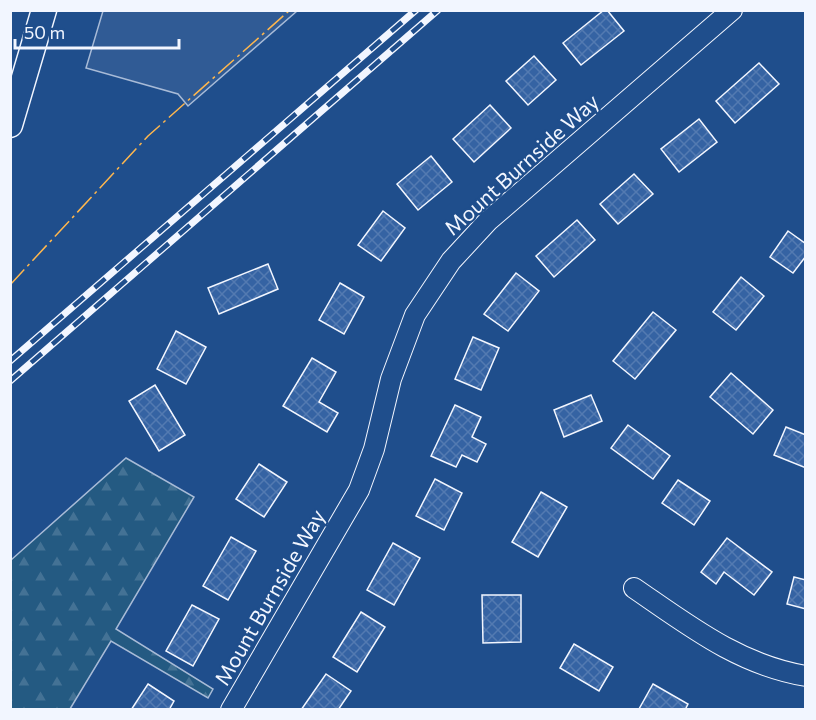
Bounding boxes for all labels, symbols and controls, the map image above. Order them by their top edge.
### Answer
scale bar [15,12,178,50]
text: 50 m [24,21,65,43]
street label: Mount Burnside Way [439,88,603,240]
street label: Mount Burnside Way [208,505,330,689]

